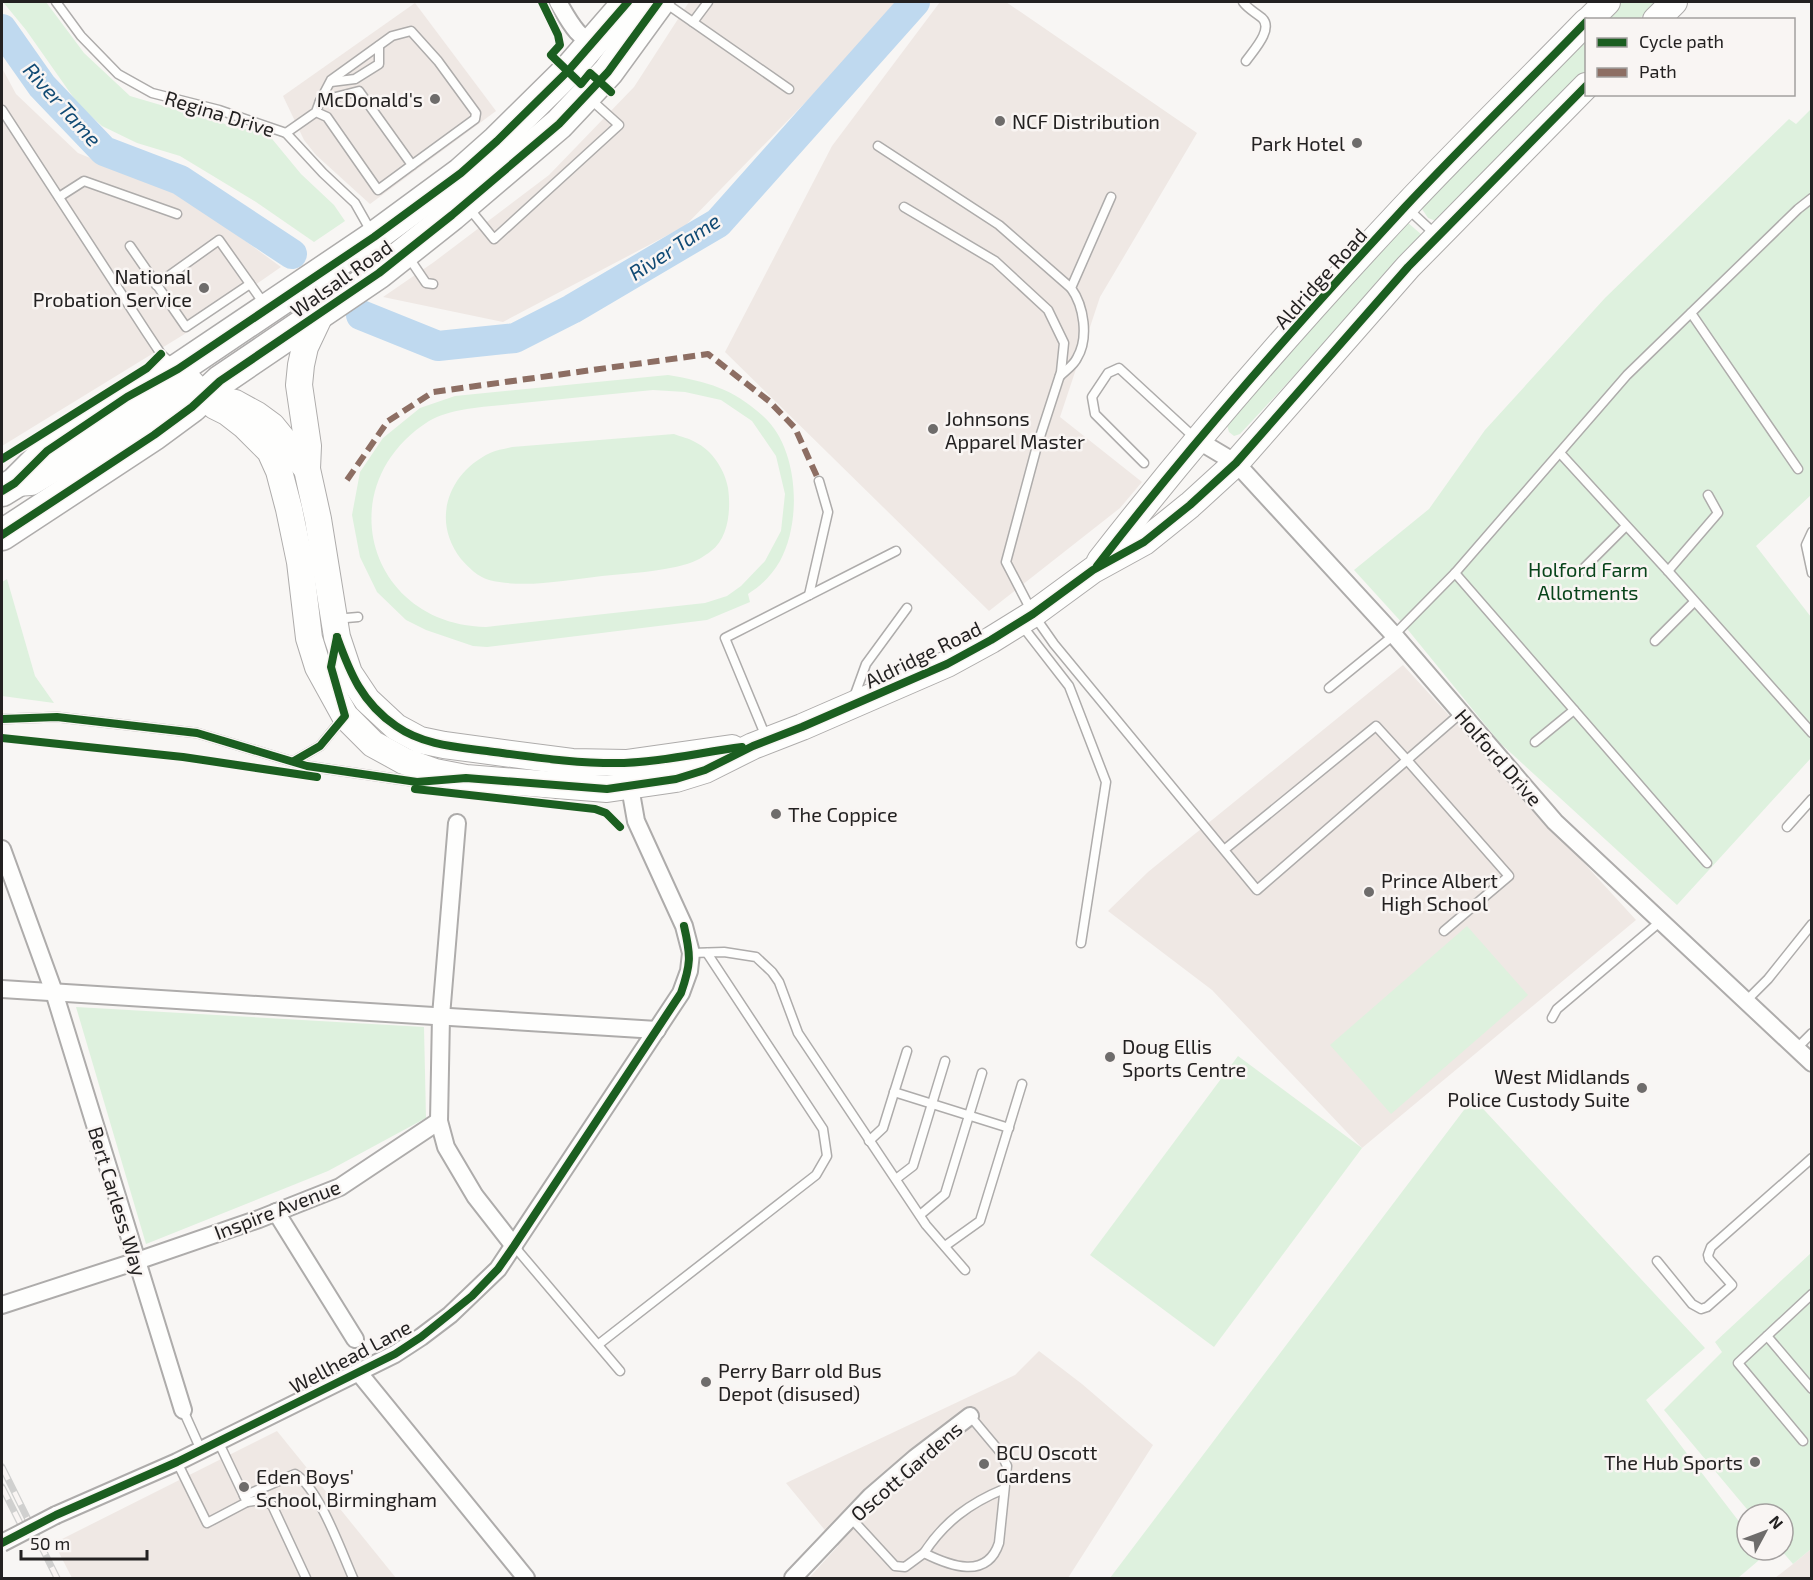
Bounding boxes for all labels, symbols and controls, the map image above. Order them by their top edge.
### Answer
legend [1585,18,1795,96]
text: Cycle path [1639,30,1724,52]
water label: River Tame [19,57,107,151]
text: Path [1639,60,1677,82]
street label: Regina Drive [162,85,278,141]
place label: McDonald's [317,87,423,111]
marker: McDonald's [428,92,442,106]
place label: NCF Distribution [1012,109,1160,133]
marker: NCF Distribution [993,114,1007,128]
place label: Park Hotel [1251,131,1345,155]
marker: Park Hotel [1350,136,1364,150]
water label: River Tame [624,207,724,285]
street label: Aldridge Road [1269,223,1371,333]
street label: Walsall Road [286,234,396,322]
place label: National Probation Service [33,264,192,311]
marker: National Probation Service [197,281,211,295]
place label: Johnsons Apparel Master [945,406,1085,453]
marker: Johnsons Apparel Master [926,422,940,436]
park label: Holford Farm Allotments [1528,557,1648,604]
street label: Aldridge Road [861,615,985,693]
street label: Holford Drive [1450,704,1548,810]
place label: The Coppice [788,802,898,826]
marker: The Coppice [769,807,783,821]
place label: Prince Albert High School [1381,868,1498,915]
marker: Prince Albert High School [1362,885,1376,899]
place label: Doug Ellis Sports Centre [1122,1034,1246,1081]
marker: Doug Ellis Sports Centre [1103,1050,1117,1064]
place label: West Midlands Police Custody Suite [1447,1064,1630,1111]
marker: West Midlands Police Custody Suite [1635,1081,1649,1095]
street label: Bert Carless Way [84,1123,152,1279]
street label: Inspire Avenue [211,1174,343,1244]
street label: Wellhead Lane [285,1314,415,1398]
place label: Perry Barr old Bus Depot (disused) [718,1358,882,1405]
marker: Perry Barr old Bus Depot (disused) [699,1375,713,1389]
street label: Oscott Gardens [845,1416,967,1526]
place label: BCU Oscott Gardens [996,1440,1098,1487]
place label: The Hub Sports [1604,1450,1743,1474]
marker: The Hub Sports [1748,1455,1762,1469]
marker: BCU Oscott Gardens [977,1457,991,1471]
place label: Eden Boys' School, Birmingham [256,1464,437,1511]
marker: Eden Boys' School, Birmingham [237,1480,251,1494]
north arrow [1735,1502,1795,1562]
text: N [1766,1511,1788,1532]
scale bar [21,1523,147,1561]
text: 50 m [30,1532,70,1554]

